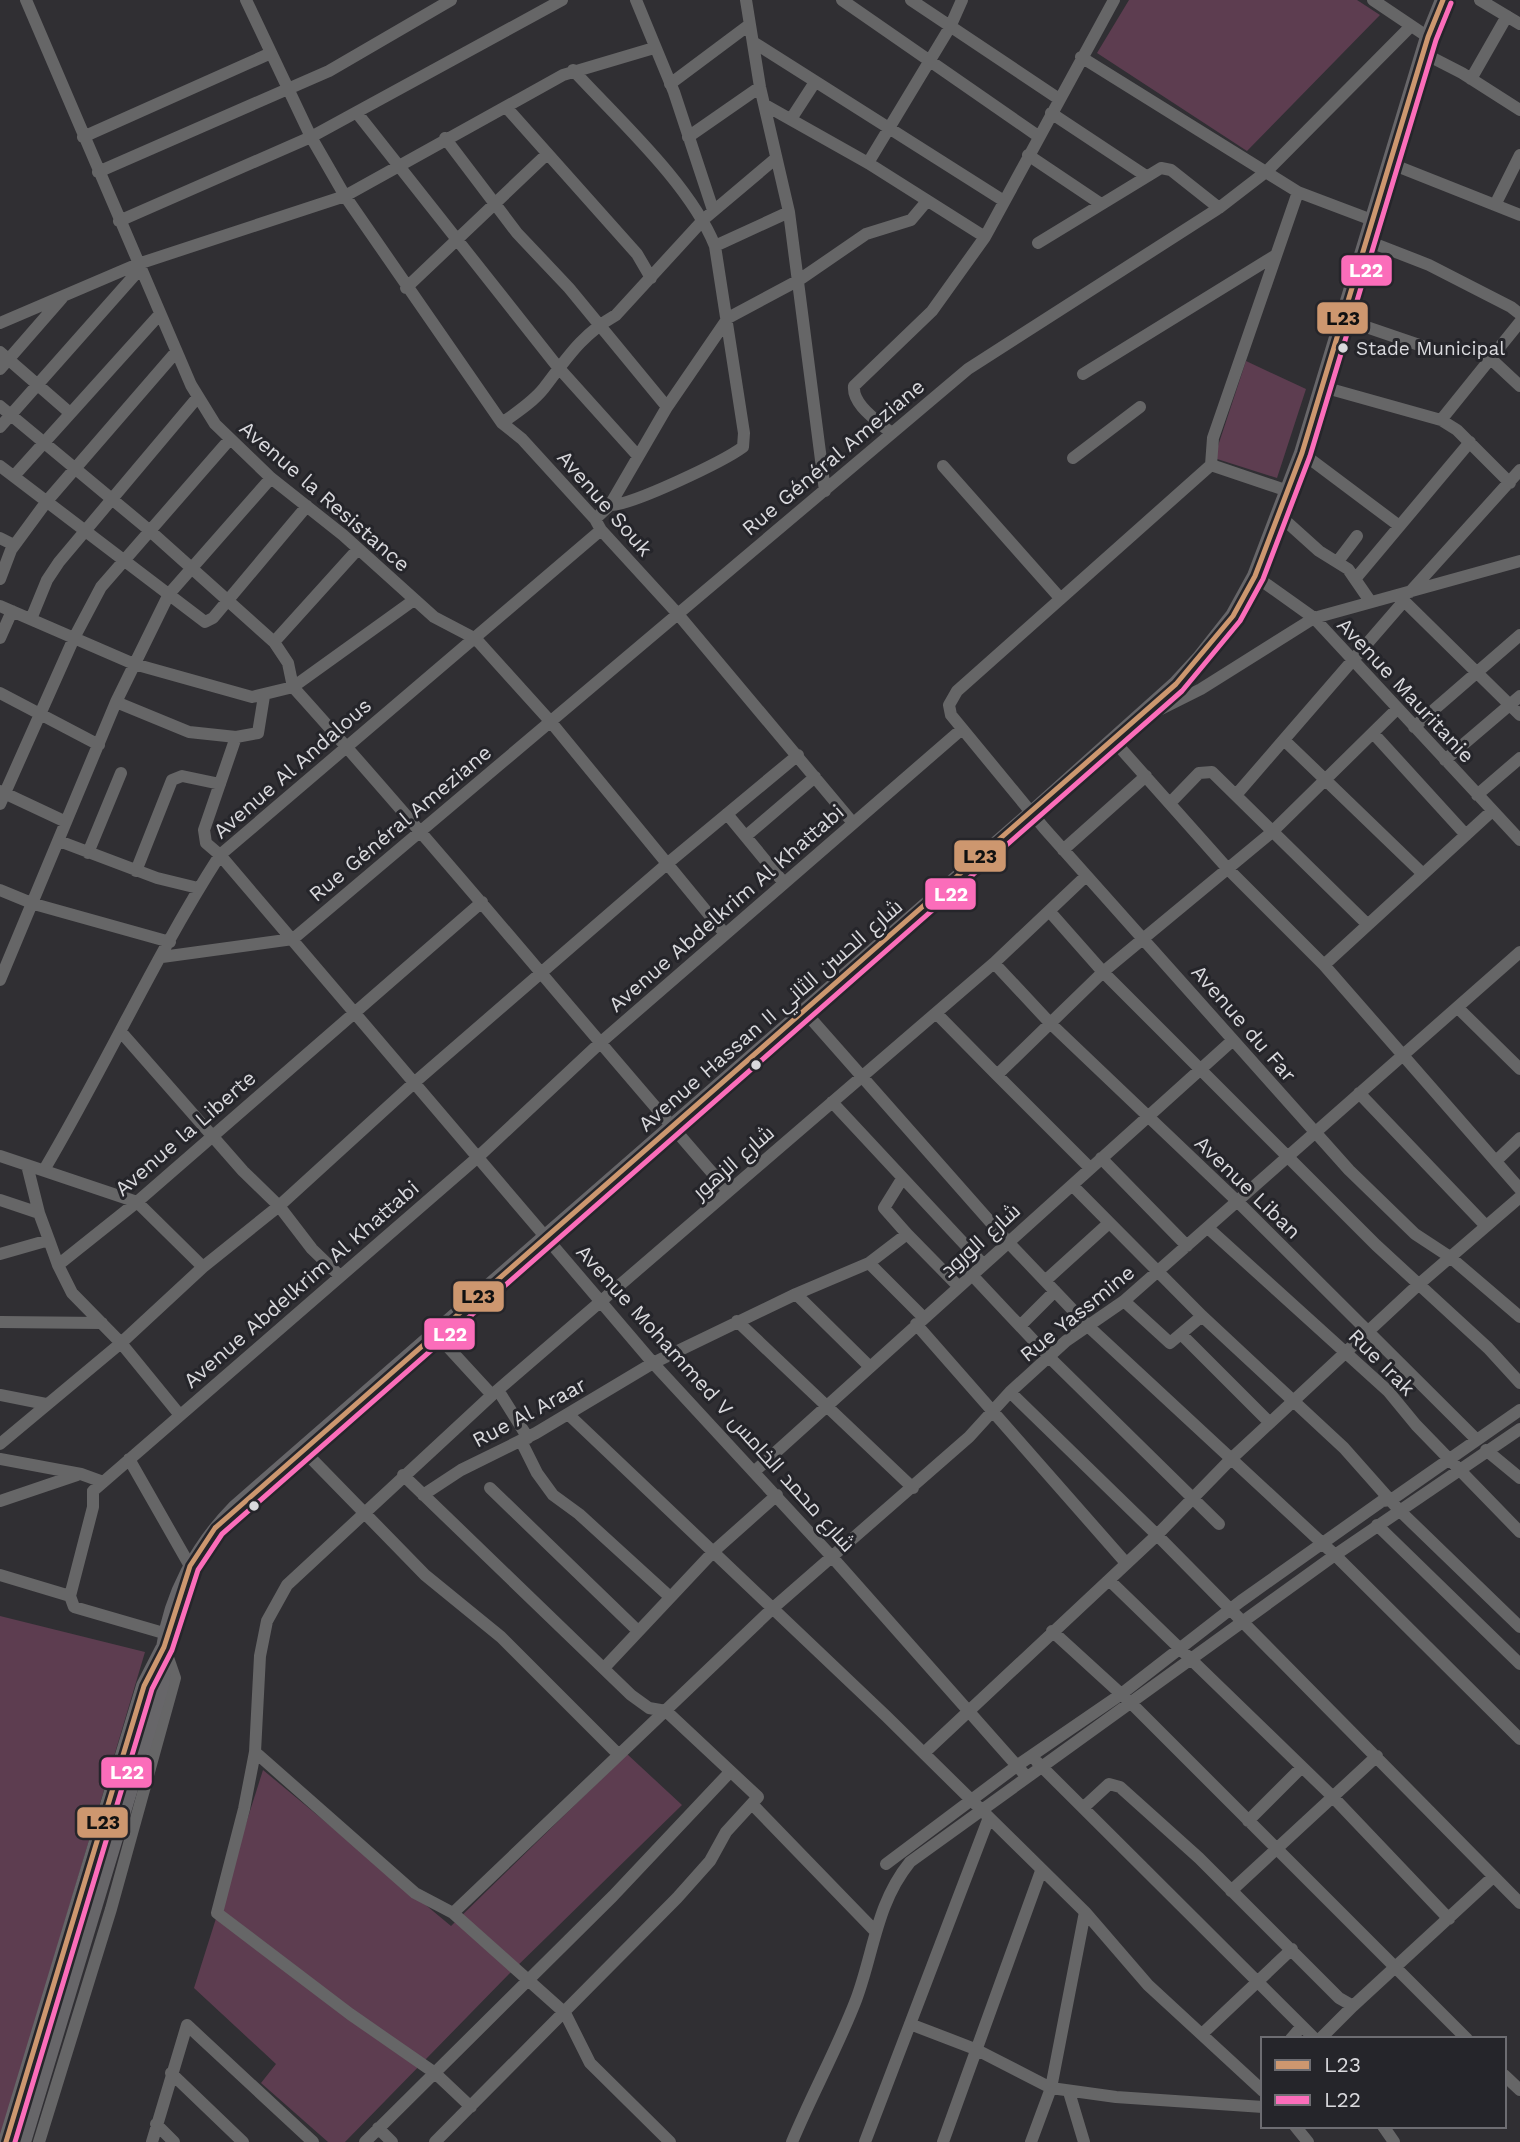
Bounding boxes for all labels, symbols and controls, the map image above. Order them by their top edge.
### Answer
line badge: L22 [1340,254,1393,287]
text: L22 [1349,259,1383,282]
line badge: L23 [1316,301,1369,335]
text: L23 [1326,307,1360,330]
place label: Stade Municipal [1356,337,1505,360]
marker: Stade Municipal [1336,341,1350,355]
street label: Rue Général Ameziane [737,373,929,541]
street label: Avenue la Resistance [235,415,415,577]
street label: Avenue Souk [552,445,658,561]
street label: Avenue Mauritanie [1332,612,1480,768]
street label: Avenue Al Andalous [208,692,376,844]
street label: Rue Général Ameziane [304,739,496,907]
street label: Avenue Abdelkrim Al Khattabi [603,799,849,1017]
line badge: L23 [953,839,1007,873]
text: L23 [963,845,997,868]
line badge: L22 [924,877,977,911]
text: L22 [934,883,968,906]
street label: Avenue Hassan II شارع الحسن الثاني [633,893,910,1140]
street label: Avenue du Far [1186,959,1302,1087]
unlabelled marker [749,1058,763,1072]
street label: Avenue la Liberte [109,1065,261,1201]
street label: شارع الزهور [686,1120,780,1206]
street label: Avenue Liban [1190,1130,1306,1244]
street label: Avenue Abdelkrim Al Khattabi [178,1175,424,1393]
street label: شارع الورود [935,1198,1026,1284]
street label: Avenue Mohammed V شارع محمد الخامس [570,1239,861,1558]
street label: Rue Yassmine [1015,1259,1139,1367]
line badge: L23 [452,1280,505,1313]
text: L23 [461,1285,495,1308]
line badge: L22 [423,1317,476,1351]
text: L22 [433,1323,467,1346]
street label: Rue Irak [1343,1323,1421,1401]
street label: Rue Al Araar [468,1371,591,1452]
unlabelled marker [247,1499,261,1513]
line badge: L22 [100,1756,153,1789]
text: L22 [110,1761,144,1784]
line badge: L23 [76,1806,129,1839]
text: L23 [86,1811,120,1834]
legend [1261,2037,1506,2128]
text: L23 [1324,2052,1361,2077]
text: L22 [1324,2087,1361,2112]

